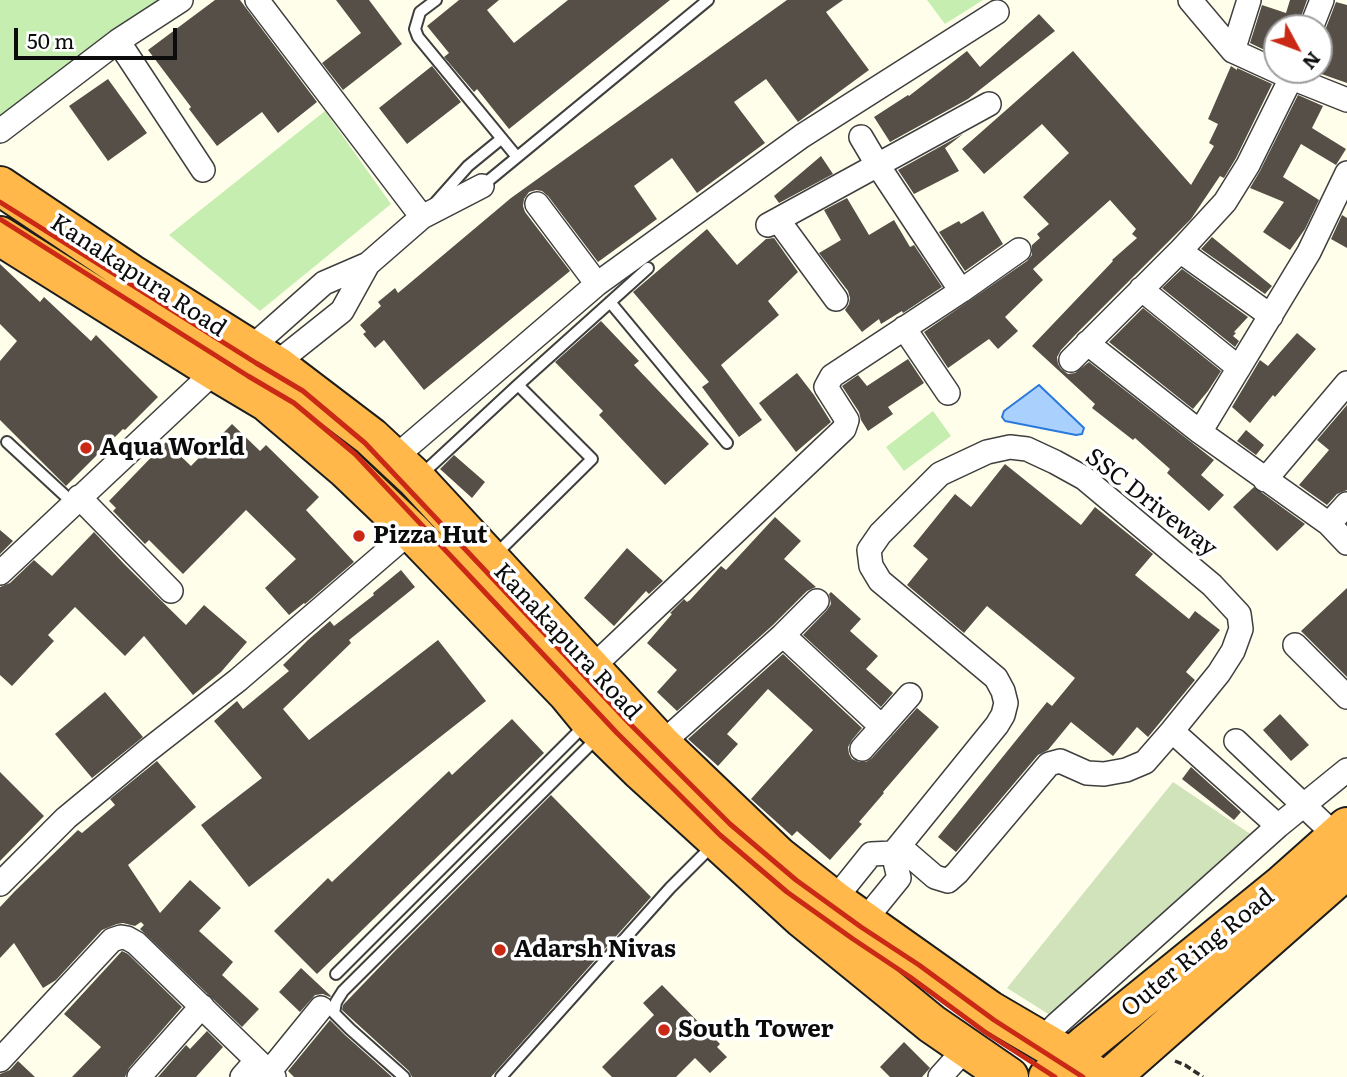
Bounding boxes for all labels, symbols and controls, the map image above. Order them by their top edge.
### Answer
scale bar [18,14,180,58]
north arrow [1263,14,1333,84]
text: 50 m [27,24,74,55]
text: N [1297,46,1328,77]
street label: Kanakapura Road [45,208,231,344]
place label: Aqua World [100,434,245,462]
marker: Aqua World [78,440,94,456]
street label: SSC Driveway [1080,443,1222,563]
place label: Pizza Hut [373,522,488,550]
marker: Pizza Hut [351,528,367,544]
street label: Kanakapura Road [487,558,647,726]
street label: Outer Ring Road [1116,883,1280,1023]
place label: Adarsh Nivas [514,936,676,964]
marker: Adarsh Nivas [492,942,508,958]
place label: South Tower [678,1016,834,1044]
marker: South Tower [656,1022,672,1038]

